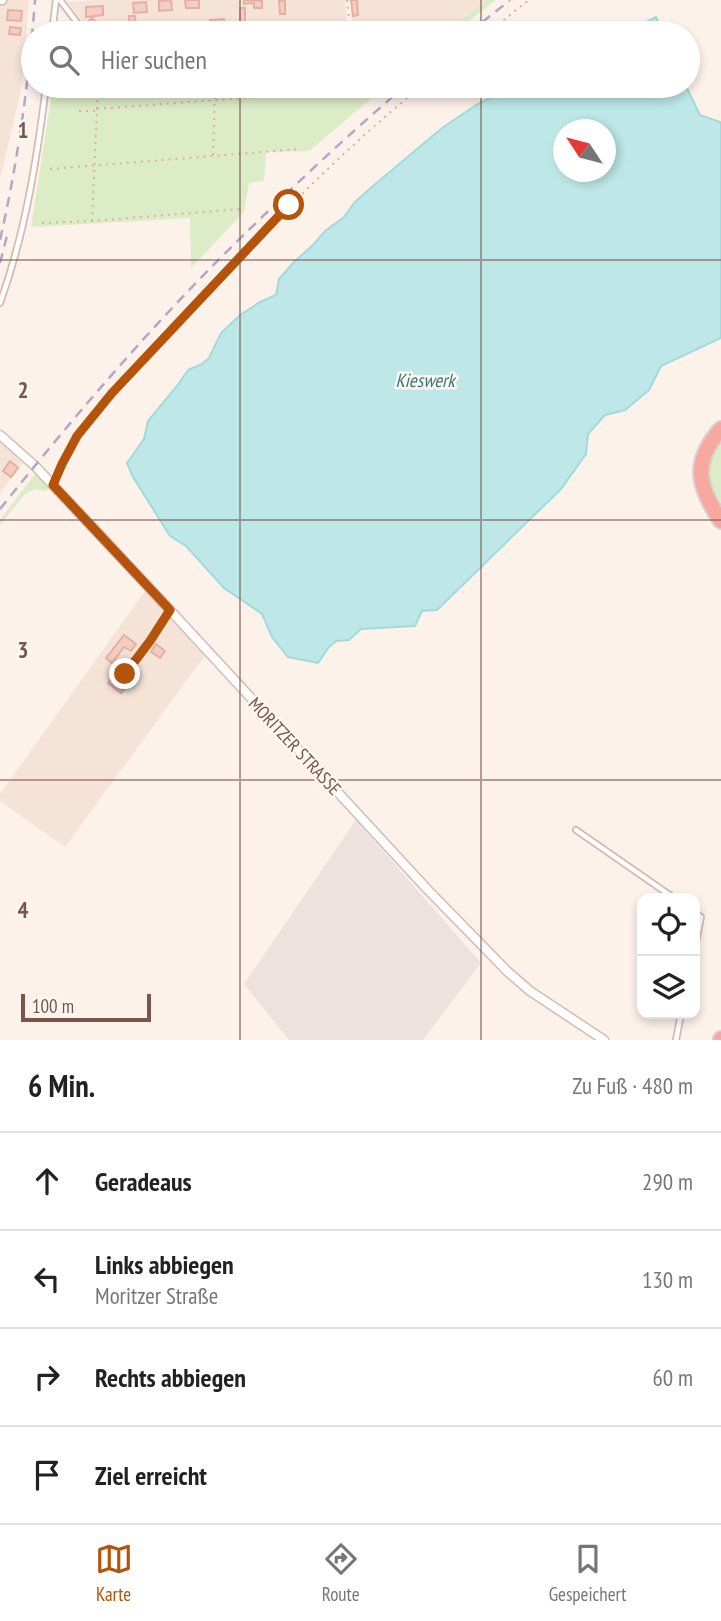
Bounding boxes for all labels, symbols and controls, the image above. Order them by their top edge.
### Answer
search box [21,21,700,98]
icon: search [45,41,83,79]
text: Hier suchen [101,43,207,76]
text: 1 [18,115,29,144]
north arrow [553,119,616,182]
route start [273,189,304,220]
water label: Kieswerk [395,368,457,392]
text: 2 [18,375,29,404]
text: 3 [18,635,29,664]
route end [109,658,140,689]
street label: MORITZER STRASSE [244,692,346,800]
map controls [637,893,700,1019]
button: locate [637,893,700,956]
text: 4 [18,895,29,924]
button: layers [637,956,700,1019]
scale bar [21,991,150,1023]
text: 100 m [32,994,74,1018]
text: 6 Min. [28,1066,95,1105]
text: Zu Fuß · 480 m [572,1071,693,1100]
icon: ahead [28,1162,66,1200]
text: Geradeaus [95,1165,192,1198]
text: 290 m [642,1167,693,1196]
text: Links abbiegen [95,1248,234,1281]
icon: left [28,1260,66,1298]
text: 130 m [642,1265,693,1294]
text: Moritzer Straße [95,1281,218,1310]
icon: right [28,1358,66,1396]
text: Rechts abbiegen [95,1361,246,1394]
text: 60 m [652,1363,693,1392]
icon: arrive [28,1456,66,1494]
text: Ziel erreicht [95,1459,207,1492]
tab: Karte [95,1540,133,1606]
tab: Route [322,1540,360,1606]
tab: Gespeichert [549,1540,626,1606]

